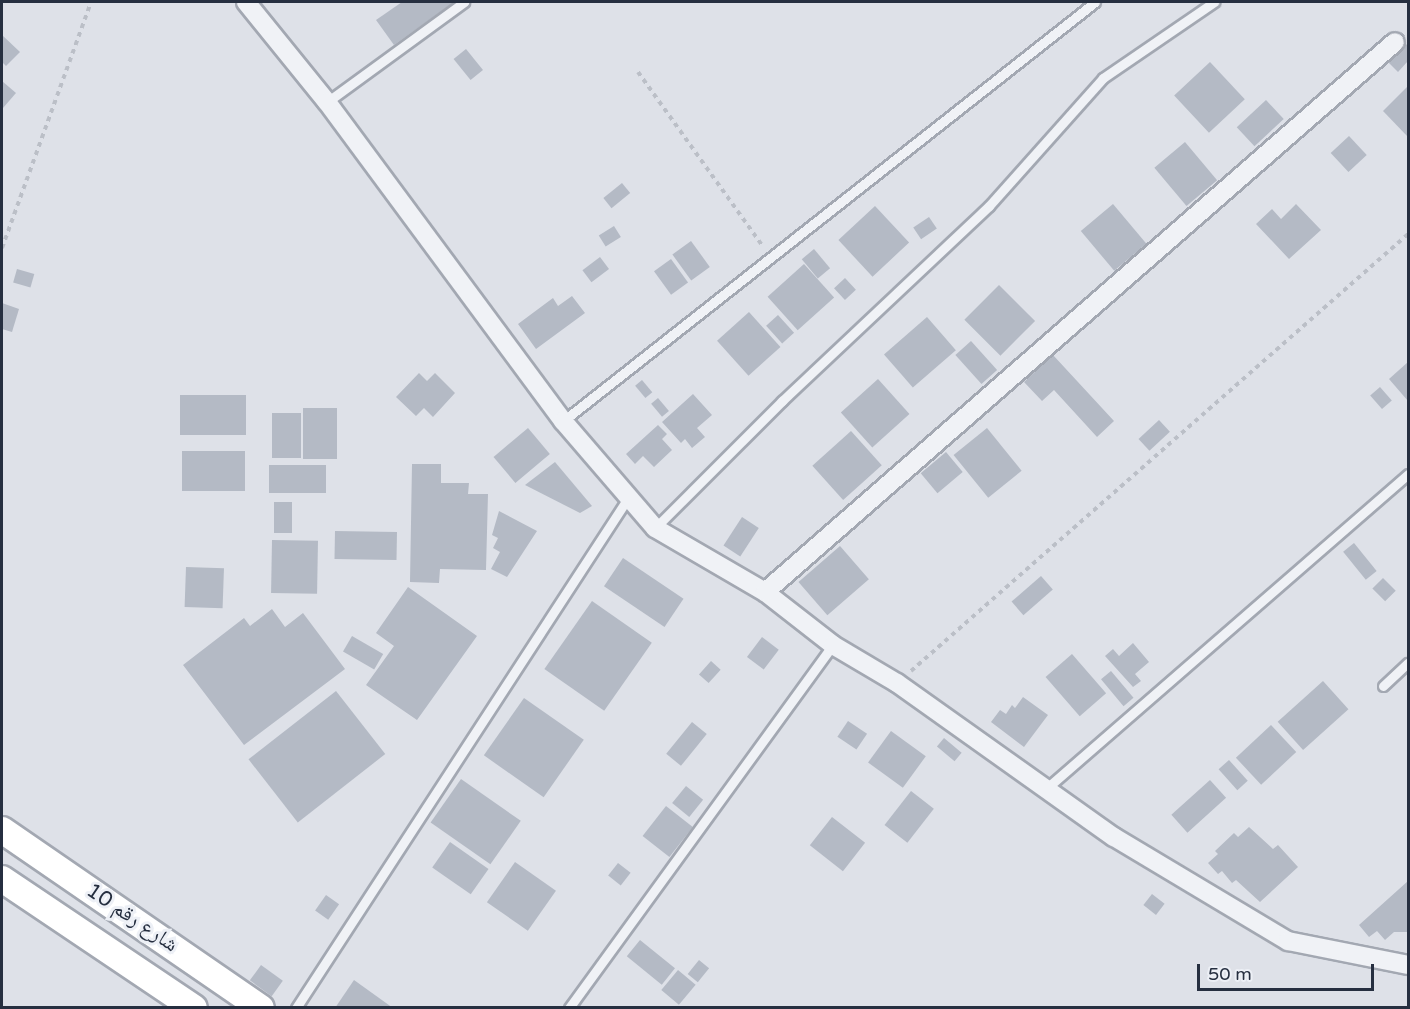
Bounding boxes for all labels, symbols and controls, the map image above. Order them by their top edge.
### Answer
street label: شارع رقم 10 [81,878,183,958]
scale bar [1200,952,1377,990]
text: 50 m [1208,963,1252,985]

